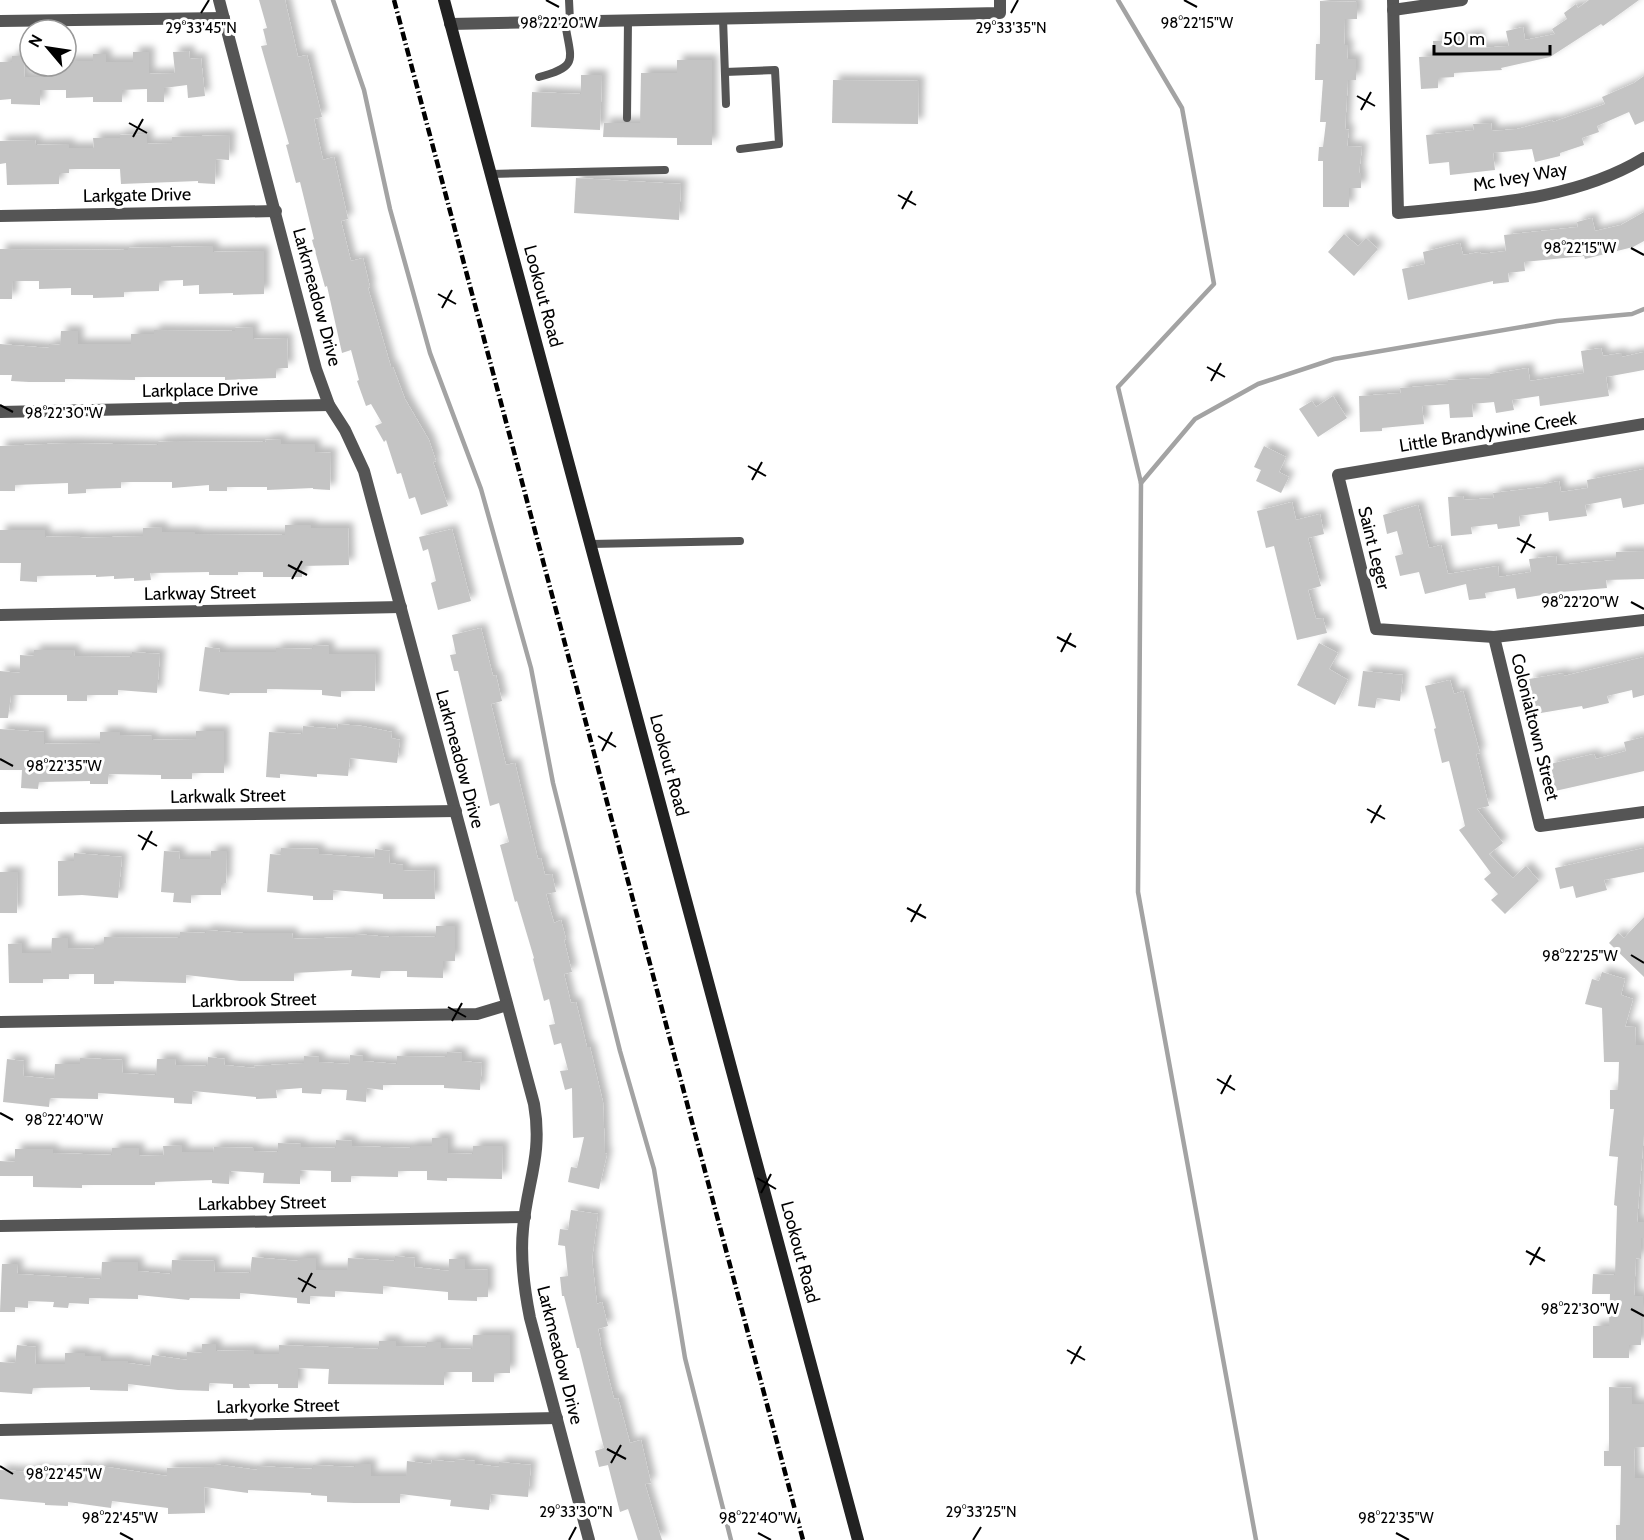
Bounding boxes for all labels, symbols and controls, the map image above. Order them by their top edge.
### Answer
text: 98°22'20"W [520,14,599,32]
text: 98°22'15"W [1161,14,1234,32]
north arrow [18,18,78,78]
scale bar [1434,18,1550,56]
text: 29°33'45"N [165,19,237,37]
text: 29°33'35"N [975,19,1047,37]
text: 50 m [1443,28,1485,50]
text: N [24,31,46,51]
street label: Mc Ivey Way [1471,158,1569,196]
street label: Larkgate Drive [83,183,191,207]
street label: Larkmeadow Drive [288,225,346,369]
text: 98°22'15"W [1544,239,1617,257]
street label: Lookout Road [519,243,567,349]
street label: Larkplace Drive [142,378,258,402]
text: 98°22'30"W [25,404,104,422]
street label: Little Brandywine Creek [1398,407,1579,457]
street label: Saint Leger [1353,504,1395,592]
street label: Larkway Street [144,581,256,605]
text: 98°22'20"W [1541,593,1620,611]
street label: Colonialtown Street [1506,651,1564,803]
street label: Larkmeadow Drive [431,687,489,831]
street label: Lookout Road [645,712,693,818]
text: 98°22'35"W [26,757,103,775]
street label: Larkwalk Street [170,784,286,808]
text: 98°22'25"W [1542,947,1618,965]
street label: Larkbrook Street [191,988,317,1012]
text: 98°22'40"W [25,1111,104,1129]
street label: Larkabbey Street [198,1191,326,1215]
street label: Lookout Road [776,1199,824,1305]
street label: Larkmeadow Drive [532,1283,588,1427]
text: 98°22'30"W [1541,1300,1620,1318]
street label: Larkyorke Street [216,1394,340,1418]
text: 98°22'45"W [26,1465,103,1483]
text: 29°33'30"N [539,1503,613,1521]
text: 29°33'25"N [946,1503,1016,1521]
text: 98°22'45"W [82,1509,159,1527]
text: 98°22'40"W [719,1509,798,1527]
text: 98°22'35"W [1358,1509,1435,1527]

